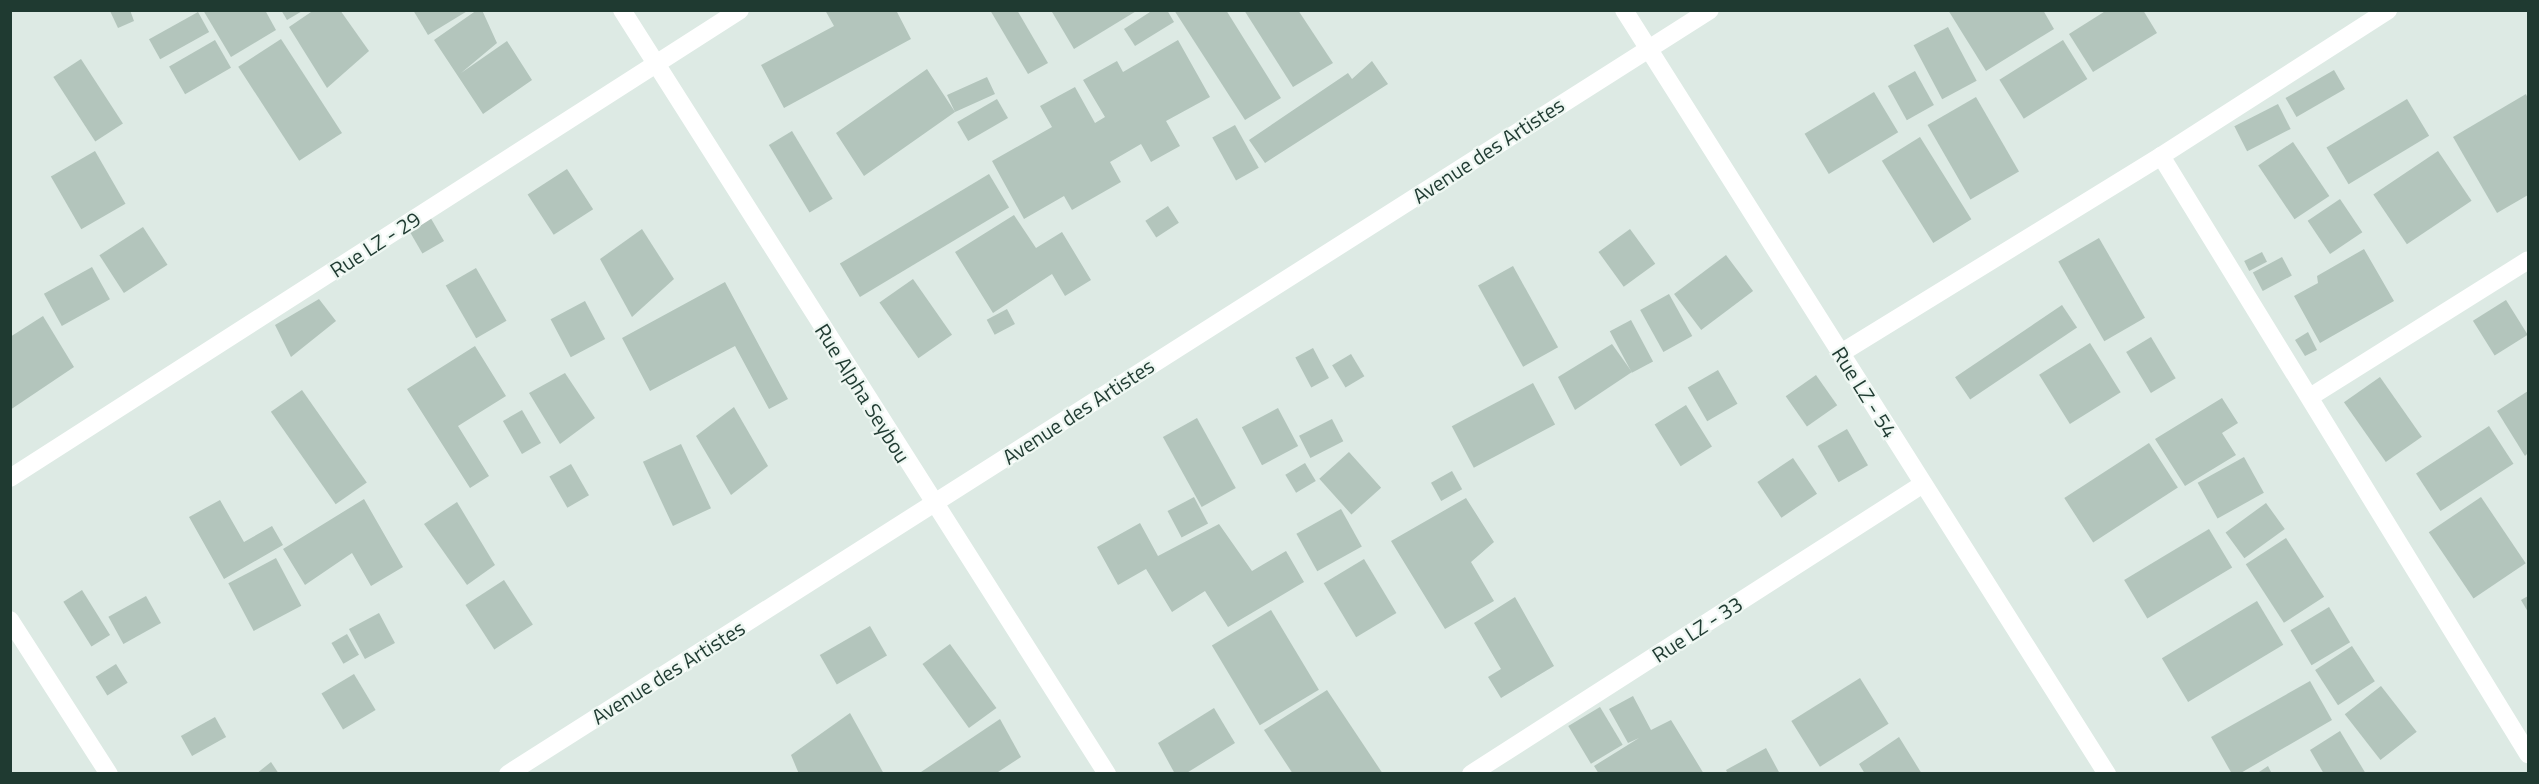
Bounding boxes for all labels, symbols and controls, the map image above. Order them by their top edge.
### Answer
street label: Avenue des Artistes [1407,92,1569,208]
street label: Rue LZ - 29 [325,206,425,282]
street label: Rue Alpha Seybou [810,319,916,467]
street label: Rue LZ - 54 [1827,342,1903,442]
street label: Avenue des Artistes [997,353,1159,469]
street label: Rue LZ - 33 [1647,591,1747,667]
street label: Avenue des Artistes [587,615,749,729]

